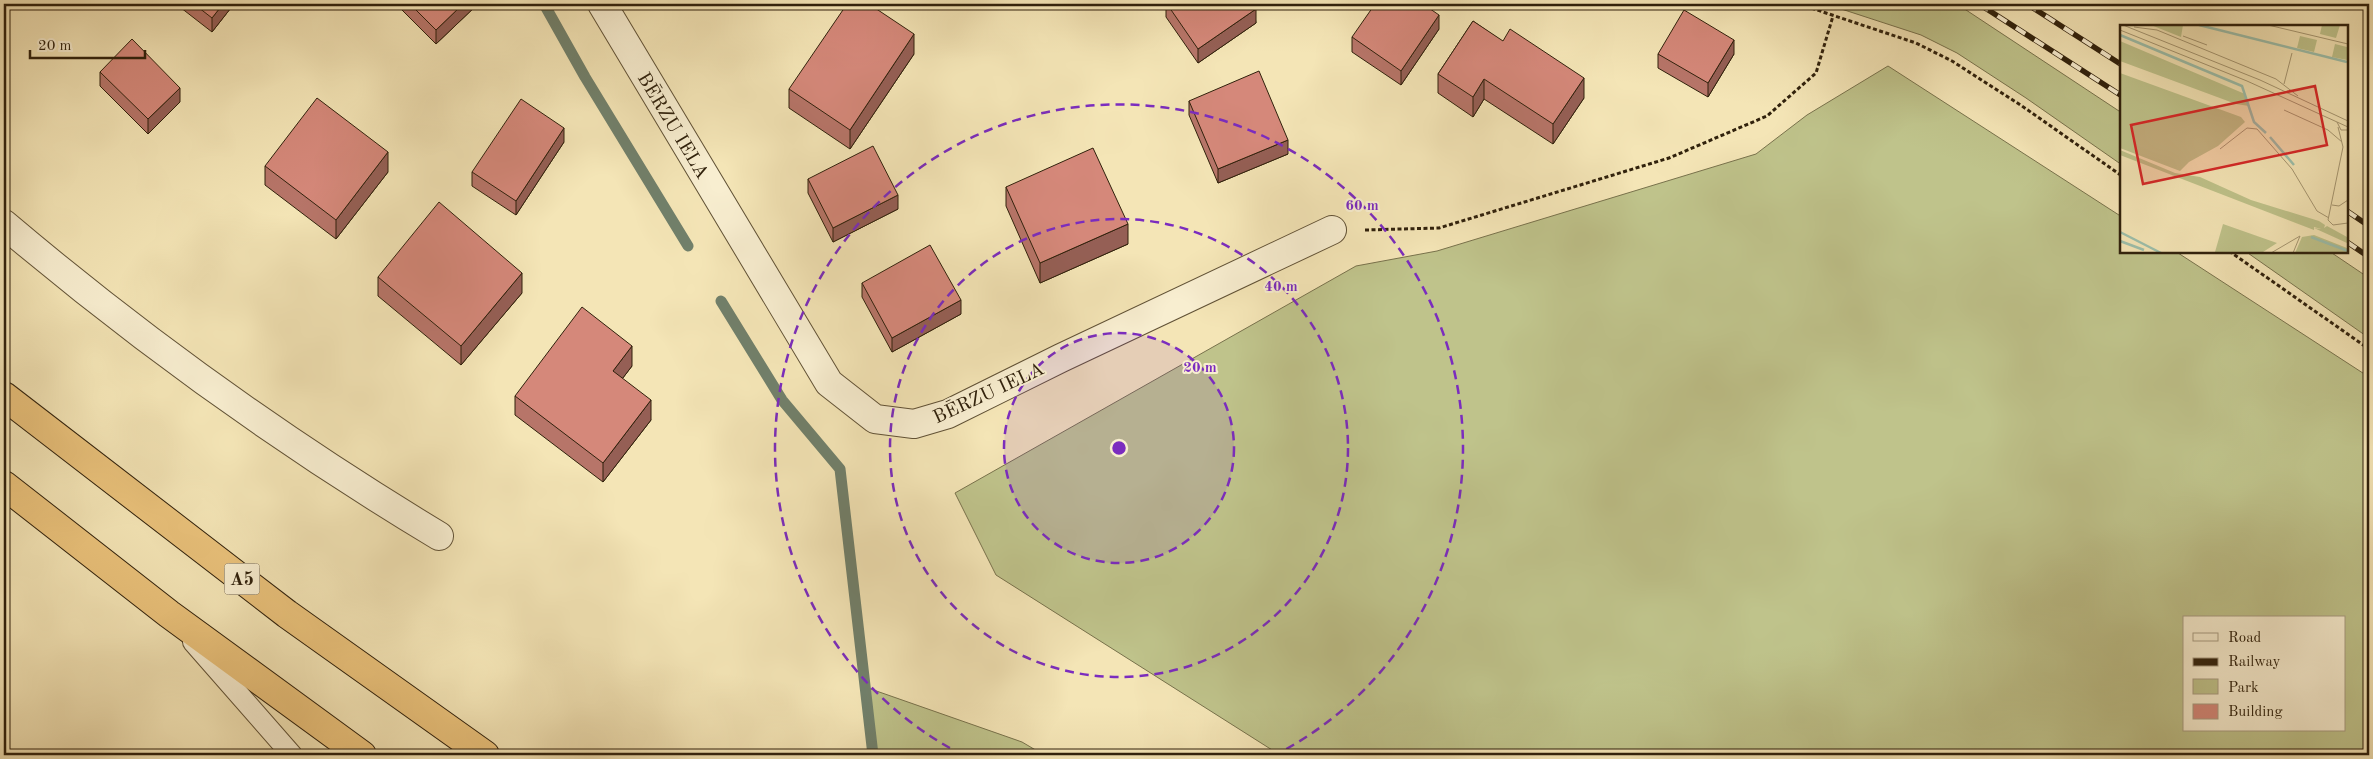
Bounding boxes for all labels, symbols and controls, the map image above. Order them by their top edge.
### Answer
inset map [2120,25,2348,252]
scale bar [30,28,145,60]
text: 20 m [38,39,72,54]
street label: BĒRZU IELA [633,68,714,183]
text: 60 m [1345,199,1379,214]
text: 40 m [1264,280,1298,295]
street label: BĒRZU IELA [929,357,1048,428]
text: 20 m [1183,361,1217,376]
centre of rings [1110,439,1128,457]
road number: A5 [224,564,260,594]
legend [2183,616,2346,732]
text: Road [2228,631,2262,646]
text: Railway [2228,655,2281,670]
text: Park [2228,681,2259,696]
text: Building [2228,705,2283,720]

